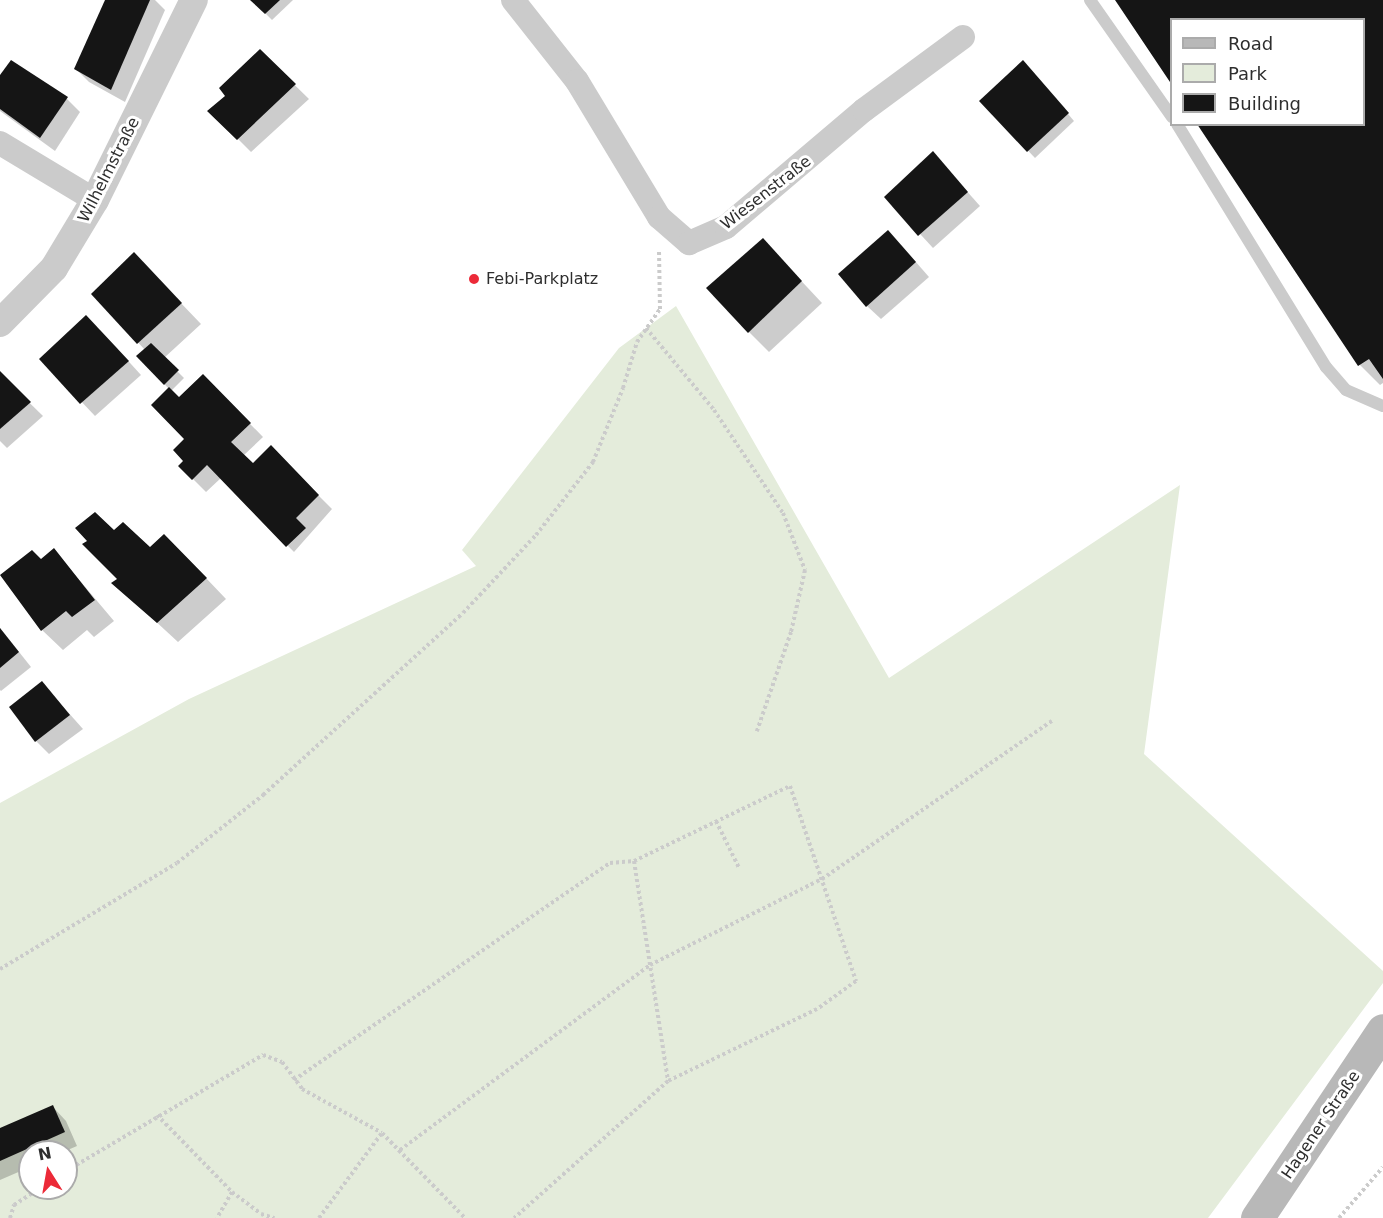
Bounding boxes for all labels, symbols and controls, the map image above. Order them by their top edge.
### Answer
legend [1170,18,1365,126]
text: Road [1228,33,1273,54]
text: Park [1228,63,1267,84]
text: Building [1228,93,1301,114]
street label: Wilhelmstraße [74,114,144,226]
street label: Wiesenstraße [717,152,815,234]
place label: Febi-Parkplatz [486,269,598,289]
marker: Febi-Parkplatz [467,272,481,286]
street label: Hagener Straße [1278,1067,1364,1183]
north arrow [18,1140,78,1200]
text: N [36,1143,53,1164]

